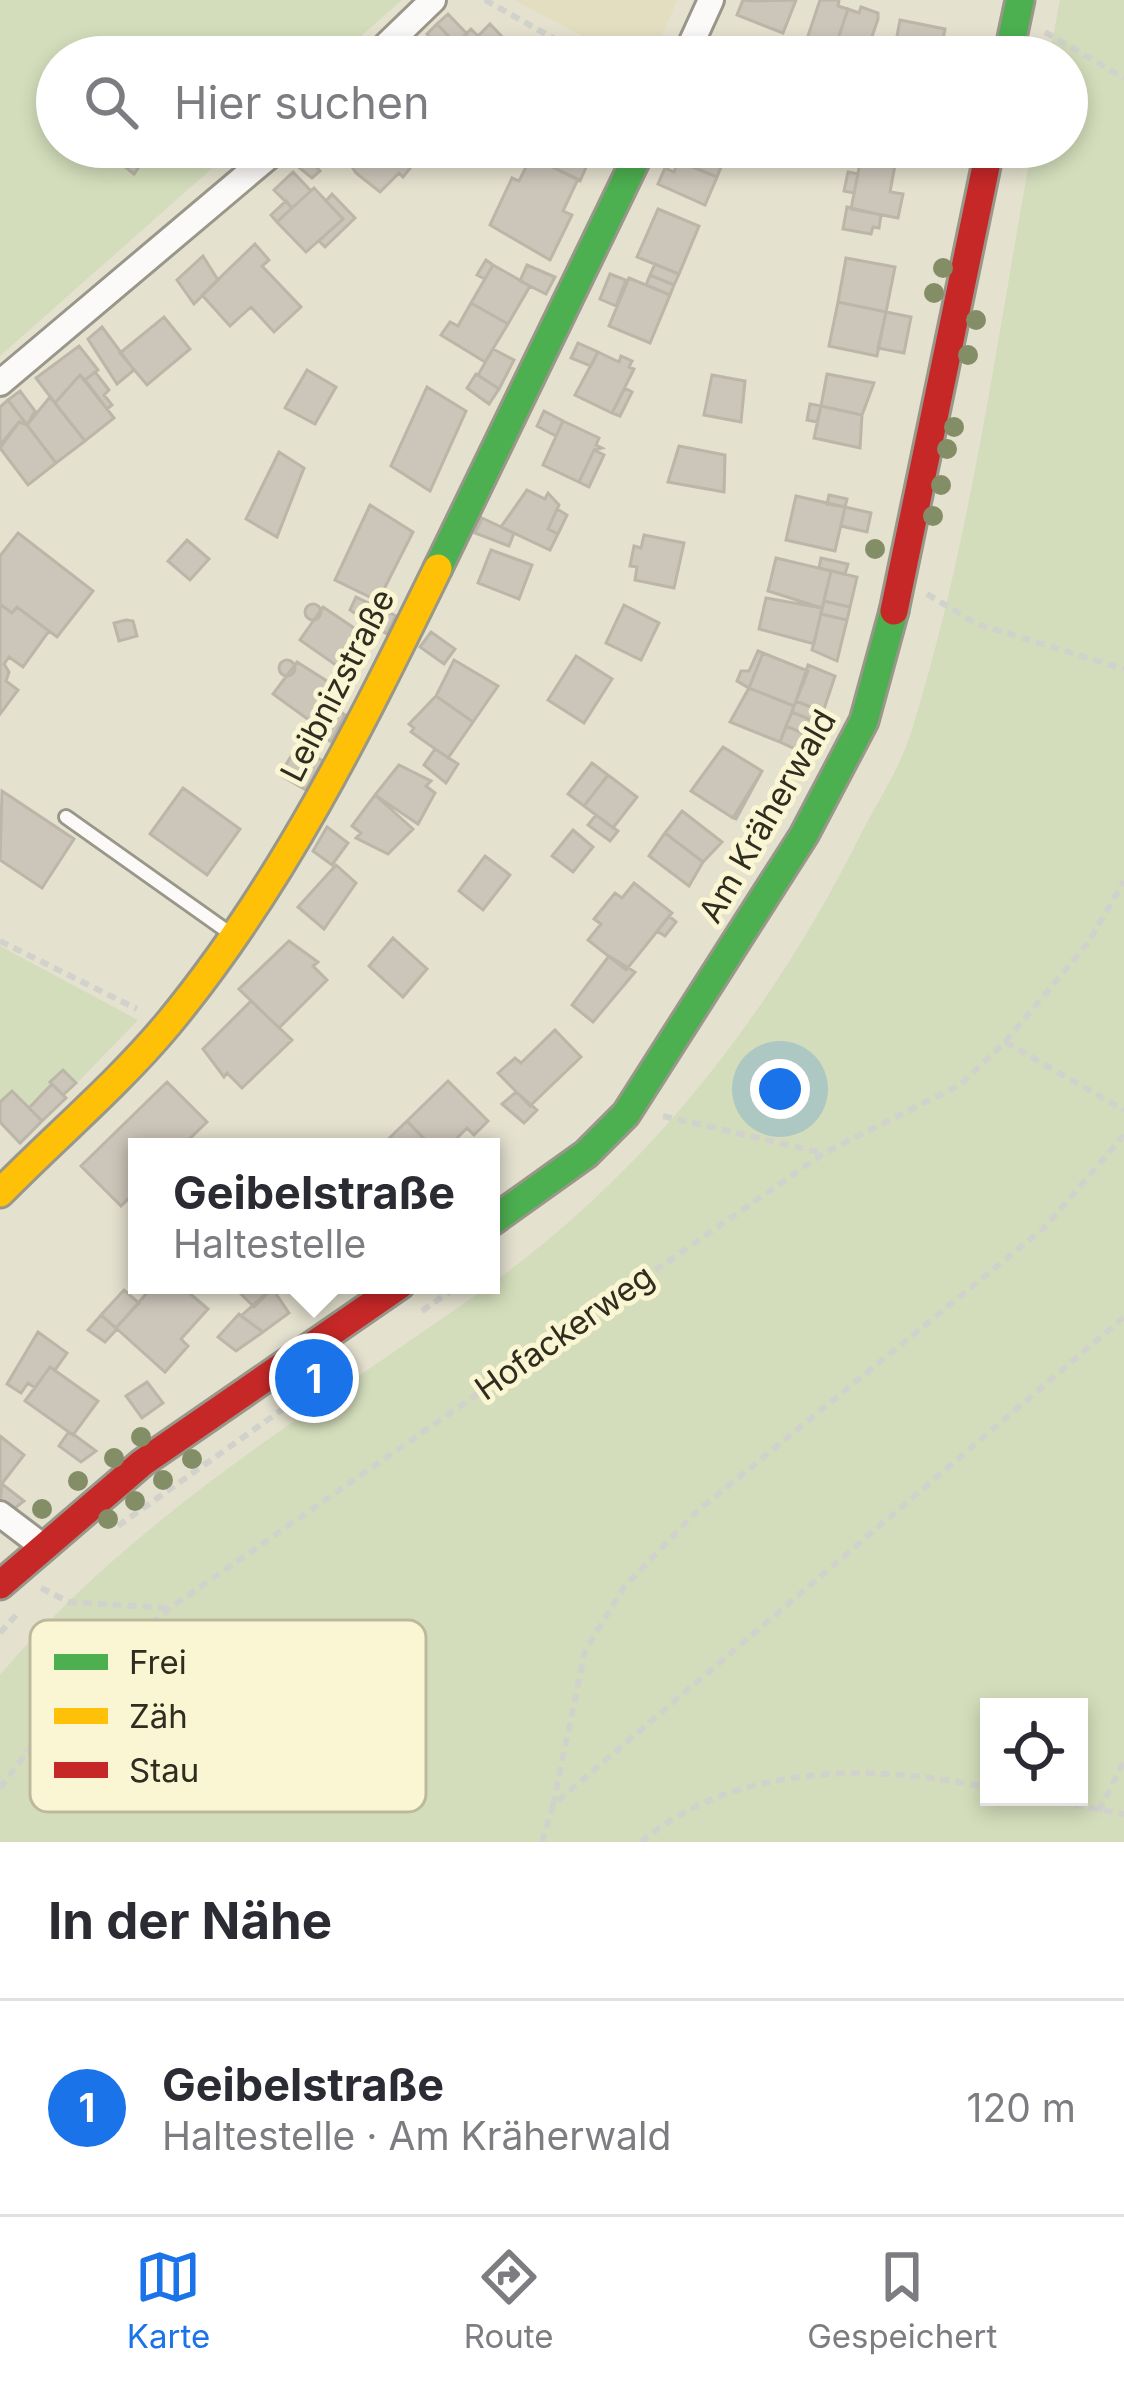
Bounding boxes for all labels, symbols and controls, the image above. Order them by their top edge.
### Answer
search box [36,36,1088,168]
icon: search [78,69,144,135]
text: Hier suchen [174,75,430,130]
street label: Leibnizstraße [271,582,403,788]
street label: Am Kräherwald [690,702,844,930]
your location [750,1059,810,1119]
popup [128,1138,500,1294]
text: Geibelstraße [173,1165,455,1220]
text: Haltestelle [173,1220,366,1267]
street label: Hofackerweg [467,1256,661,1408]
pin: 1 [275,1333,353,1423]
legend [30,1620,426,1812]
text: Frei [129,1642,187,1682]
text: Zäh [129,1696,188,1736]
map controls [980,1698,1088,1806]
button: locate [980,1698,1088,1806]
text: Stau [129,1750,199,1790]
text: In der Nähe [48,1890,332,1951]
text: Geibelstraße [162,2057,444,2112]
text: 1 [79,2084,95,2131]
text: 120 m [967,2084,1076,2131]
text: Haltestelle · Am Kräherwald [162,2112,671,2159]
tab: Karte [127,2244,210,2356]
tab: Route [464,2244,554,2356]
tab: Gespeichert [807,2244,997,2356]

